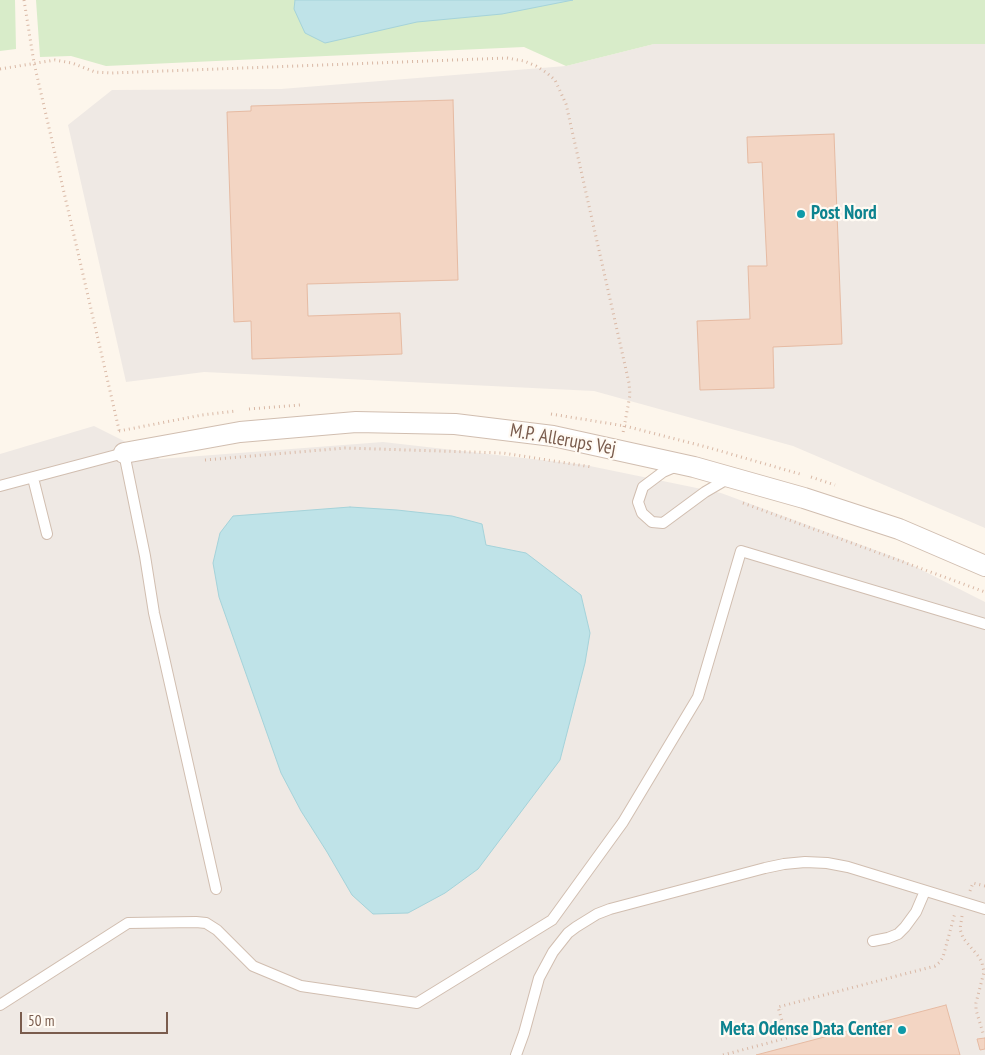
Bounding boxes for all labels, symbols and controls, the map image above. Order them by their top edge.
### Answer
place label: Post Nord [811,203,877,225]
marker: Post Nord [795,208,807,220]
street label: M.P. Allerups Vej [508,419,618,461]
scale bar [22,1002,170,1034]
text: 50 m [28,1011,54,1030]
place label: Meta Odense Data Center [720,1019,892,1041]
marker: Meta Odense Data Center [896,1024,908,1036]

